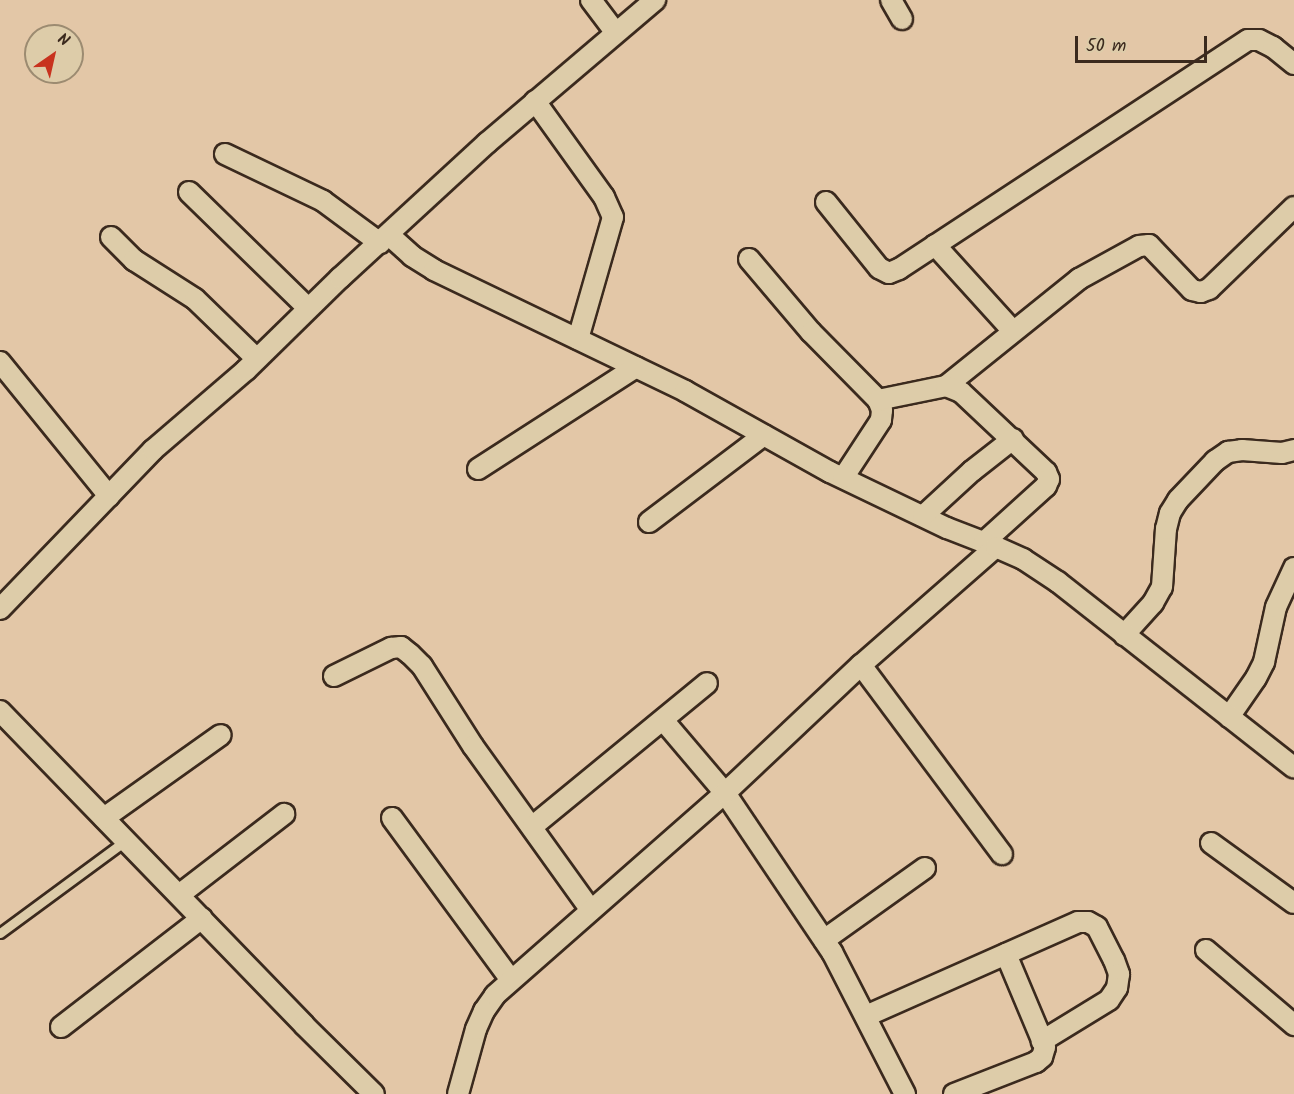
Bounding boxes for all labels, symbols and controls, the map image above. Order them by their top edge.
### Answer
north arrow [24,24,84,84]
scale bar [1078,24,1210,62]
text: N [52,27,74,54]
text: 50 m [1086,32,1126,61]

